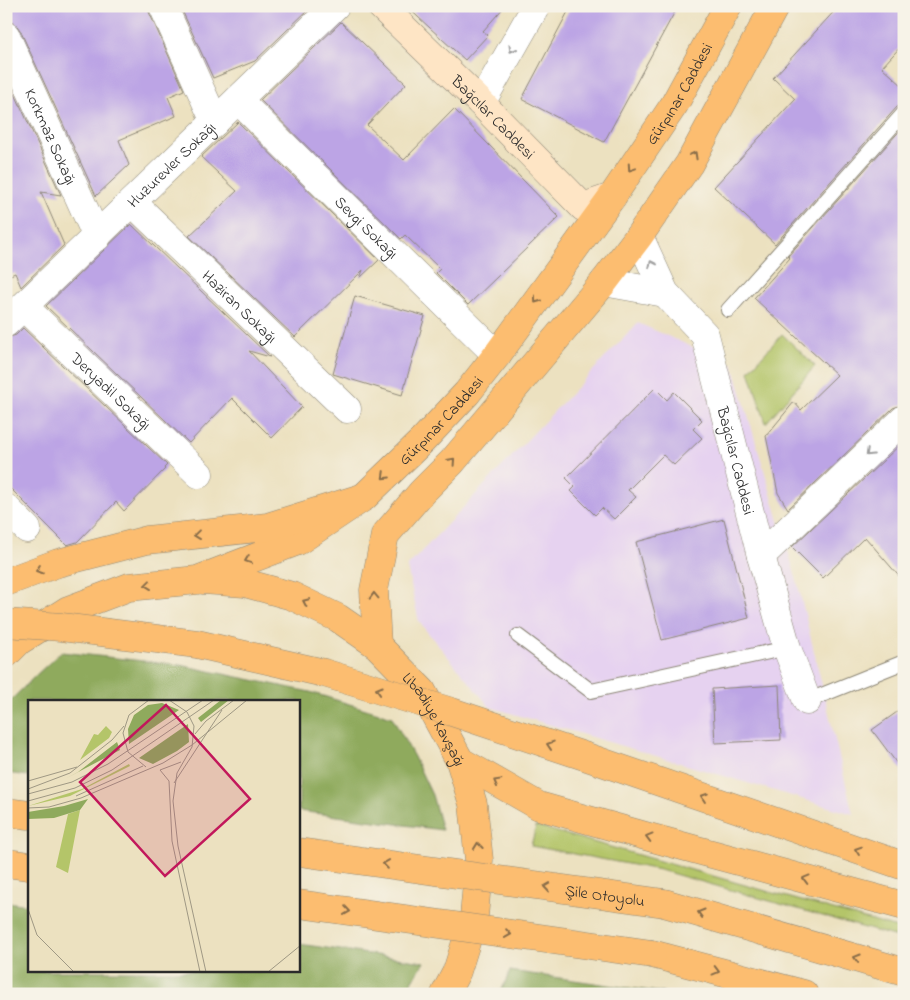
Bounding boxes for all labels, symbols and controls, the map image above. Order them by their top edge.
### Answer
street label: Gürpınar Caddesi [640,39,720,150]
one-way arrow [508,43,518,52]
street label: Bağcılar Caddesi [444,70,540,166]
street label: Korkmaz Sokağı [17,85,82,189]
street label: Huzurevler Sokağı [122,117,222,214]
one-way arrow [687,152,697,161]
one-way arrow [628,163,638,172]
street label: Sevgi Sokağı [328,191,403,266]
one-way arrow [648,260,658,269]
street label: Haziran Sokağı [195,265,282,350]
one-way arrow [534,295,543,304]
street label: Deryadil Sokağı [64,347,156,437]
street label: Gürpınar Caddesi [394,371,490,472]
street label: Bağcılar Caddesi [709,403,760,518]
one-way arrow [865,447,874,456]
one-way arrow [446,457,455,466]
one-way arrow [382,470,391,479]
one-way arrow [193,529,201,540]
one-way arrow [244,554,253,564]
one-way arrow [36,564,44,574]
one-way arrow [144,579,152,590]
one-way arrow [369,592,380,600]
one-way arrow [302,599,311,609]
street label: Libadiye Kavşağı [396,667,471,769]
one-way arrow [375,685,383,695]
inset map [28,700,300,972]
one-way arrow [546,740,555,750]
one-way arrow [494,778,503,788]
one-way arrow [700,793,709,803]
one-way arrow [645,832,654,843]
one-way arrow [473,842,484,850]
one-way arrow [854,846,862,856]
one-way arrow [381,860,390,870]
one-way arrow [803,874,811,884]
street label: Şile Otoyolu [563,879,646,914]
one-way arrow [542,882,551,892]
one-way arrow [343,905,351,916]
one-way arrow [696,908,705,919]
one-way arrow [504,928,512,939]
one-way arrow [853,953,862,963]
one-way arrow [711,965,720,976]

